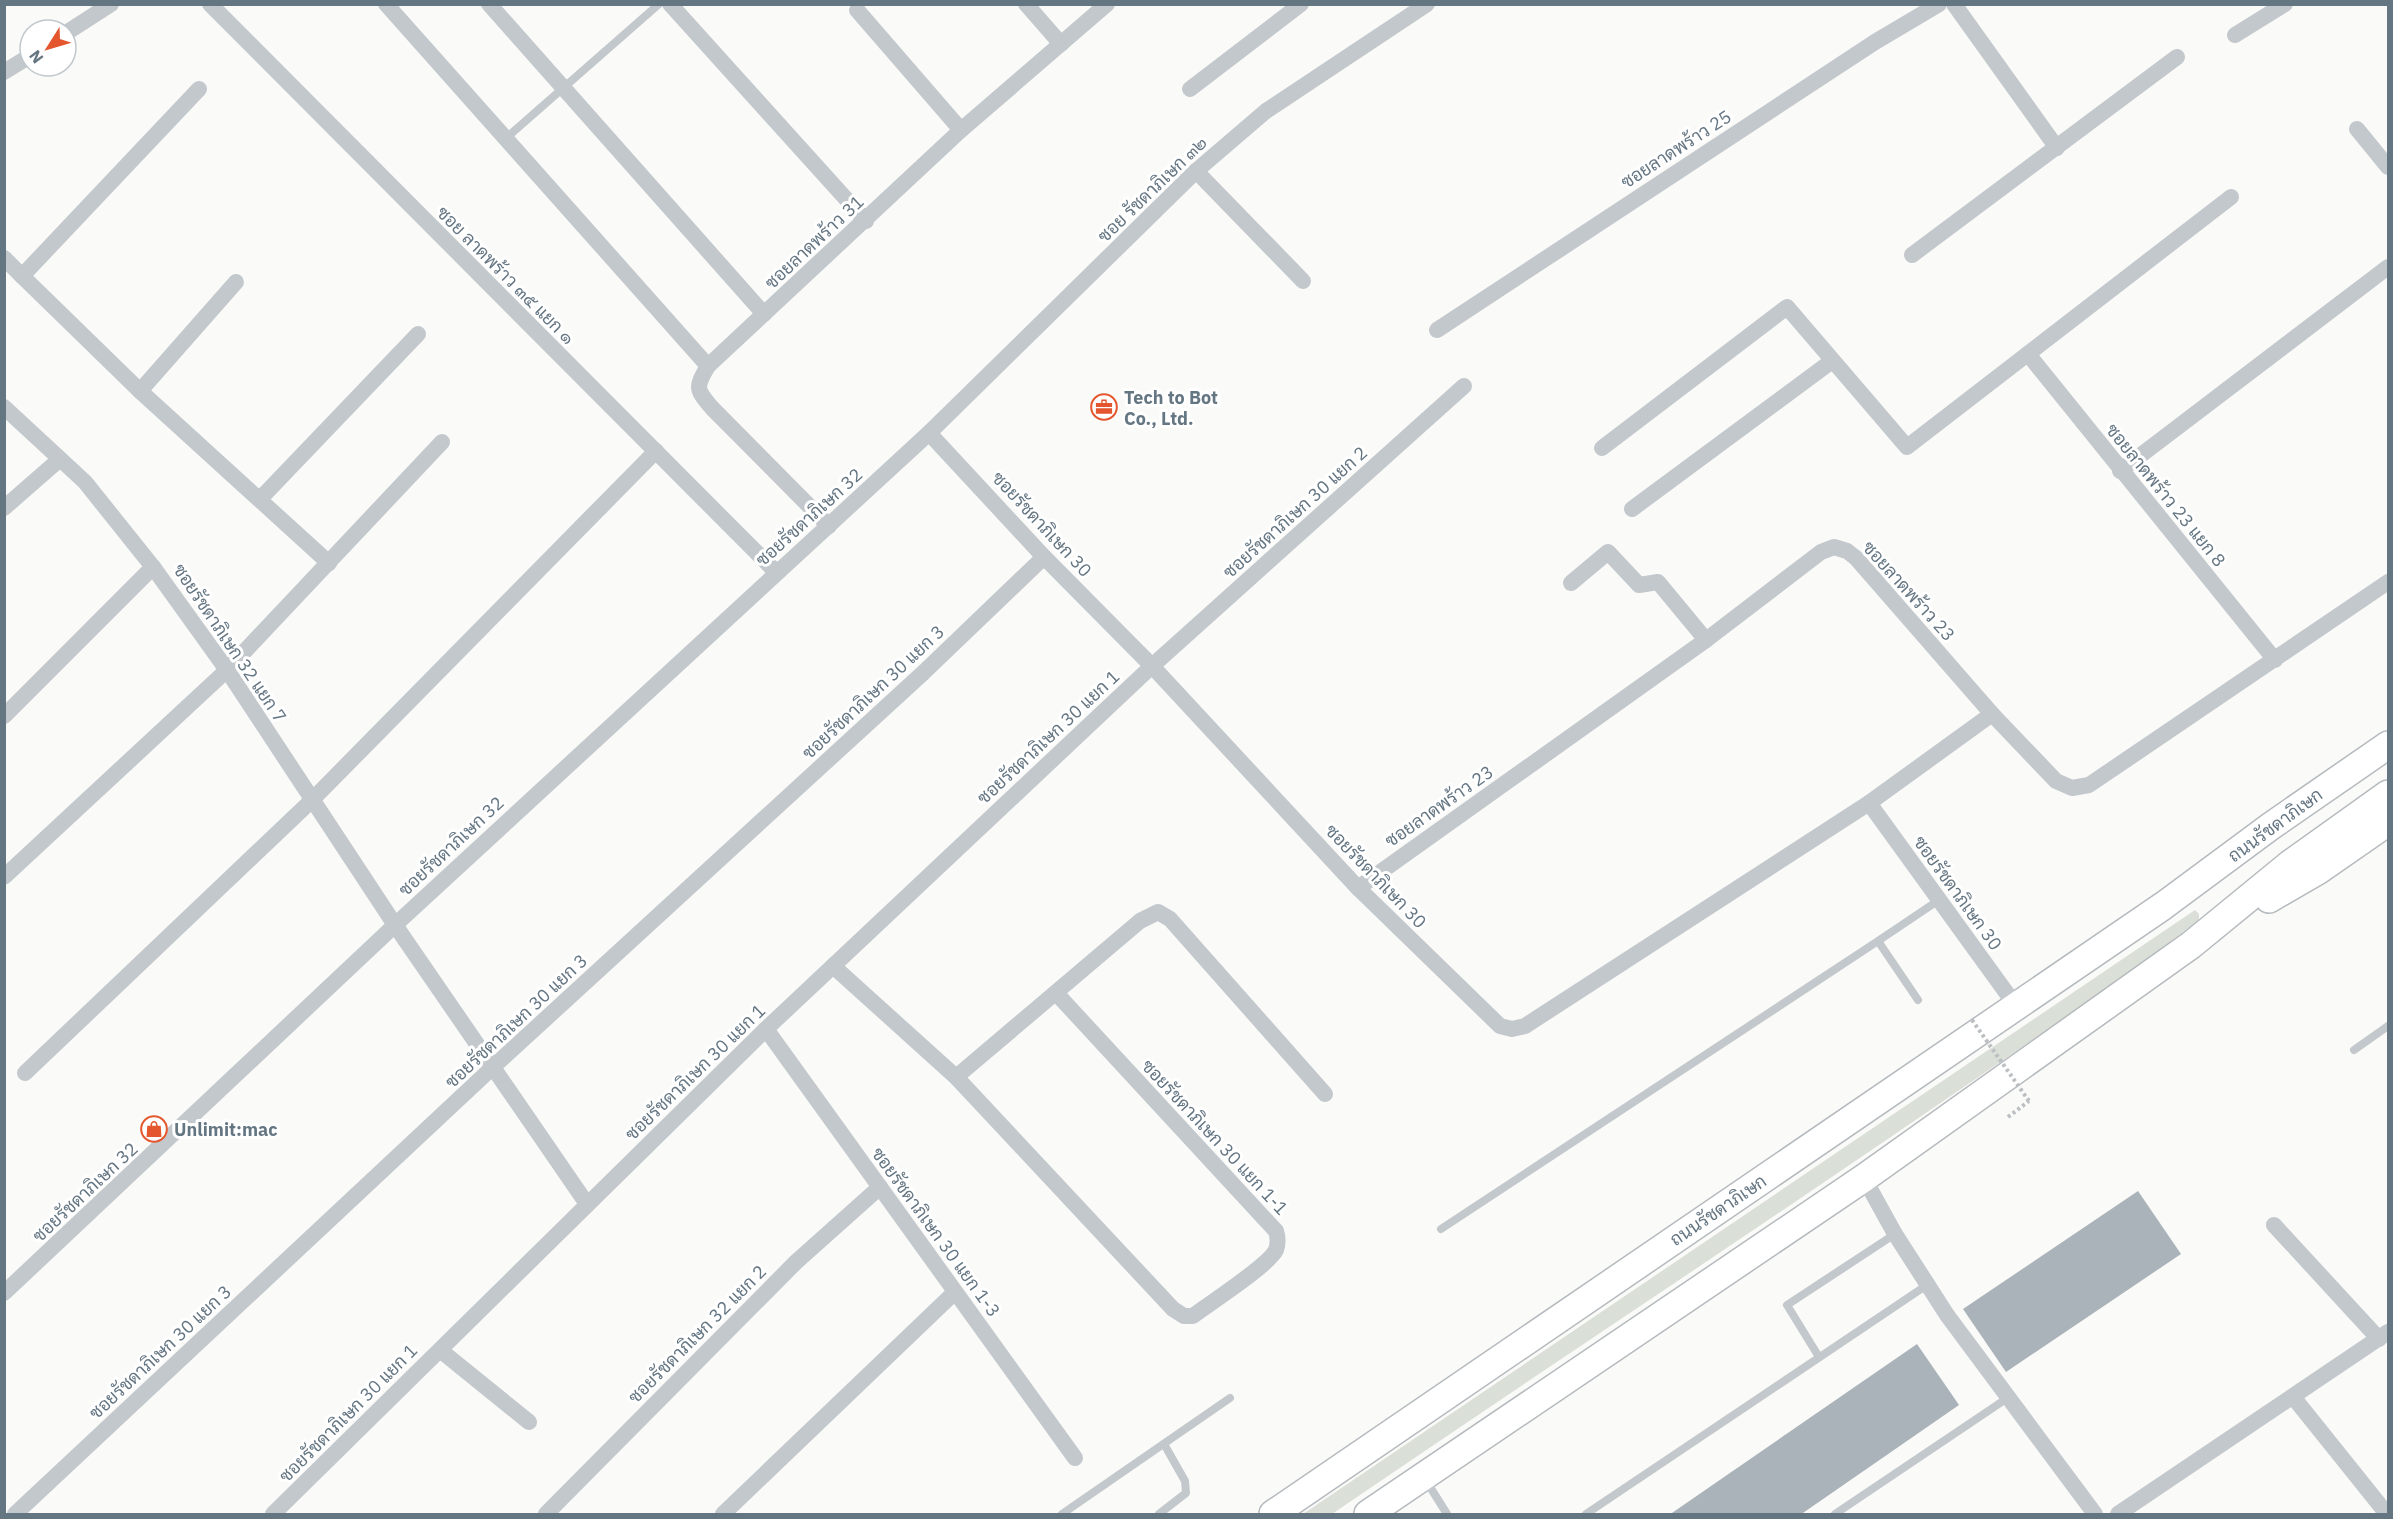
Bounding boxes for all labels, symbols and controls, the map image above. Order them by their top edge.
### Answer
north arrow [18,18,78,78]
text: N [25,46,47,68]
street label: ซอยลาดพร้าว 25 [1616,105,1736,193]
street label: ซอย รัชดาภิเษก ๓๒ [1092,131,1212,247]
street label: ซอยลาดพร้าว 31 [760,190,868,294]
street label: ซอย ลาดพร้าว ๓๕ แยก ๑ [432,201,580,349]
place label: Tech to Bot Co., Ltd. [1124,386,1218,430]
office icon: Tech to Bot Co., Ltd. [1089,392,1119,422]
street label: ซอยลาดพร้าว 23 แยก 8 [2101,419,2231,571]
street label: ซอยรัชดาภิเษก 30 แยก 2 [1218,441,1372,583]
street label: ซอยรัชดาภิเษก 32 [751,463,867,571]
street label: ซอยรัชดาภิเษก 30 [987,466,1097,582]
street label: ซอยลาดพร้าว 23 [1858,536,1960,646]
street label: ซอยรัชดาภิเษก 32 แยก 7 [168,559,292,727]
street label: ซอยรัชดาภิเษก 30 แยก 3 [797,620,949,764]
street label: ซอยรัชดาภิเษก 30 แยก 1 [972,665,1124,809]
street label: ซอยลาดพร้าว 23 [1380,760,1498,852]
street label: ถนนรัชดาภิเษก [2223,783,2327,867]
street label: ซอยรัชดาภิเษก 32 [393,791,509,901]
street label: ซอยรัชดาภิเษก 30 [1320,819,1432,933]
street label: ซอยรัชดาภิเษก 30 [1909,831,2007,955]
street label: ซอยรัชดาภิเษก 30 แยก 3 [440,949,592,1093]
street label: ซอยรัชดาภิเษก 30 แยก 1 [620,999,770,1145]
street label: ซอยรัชดาภิเษก 30 แยก 1-1 [1137,1054,1293,1220]
shop icon: Unlimit:mac [139,1114,169,1144]
place label: Unlimit:mac [174,1118,278,1141]
street label: ซอยรัชดาภิเษก 32 [27,1137,143,1247]
street label: ซอยรัชดาภิเษก 30 แยก 1-3 [867,1143,1005,1321]
street label: ถนนรัชดาภิเษก [1665,1169,1771,1251]
street label: ซอยรัชดาภิเษก 32 แยก 2 [623,1260,771,1408]
street label: ซอยรัชดาภิเษก 30 แยก 3 [84,1280,236,1424]
street label: ซอยรัชดาภิเษก 30 แยก 1 [274,1339,422,1487]

